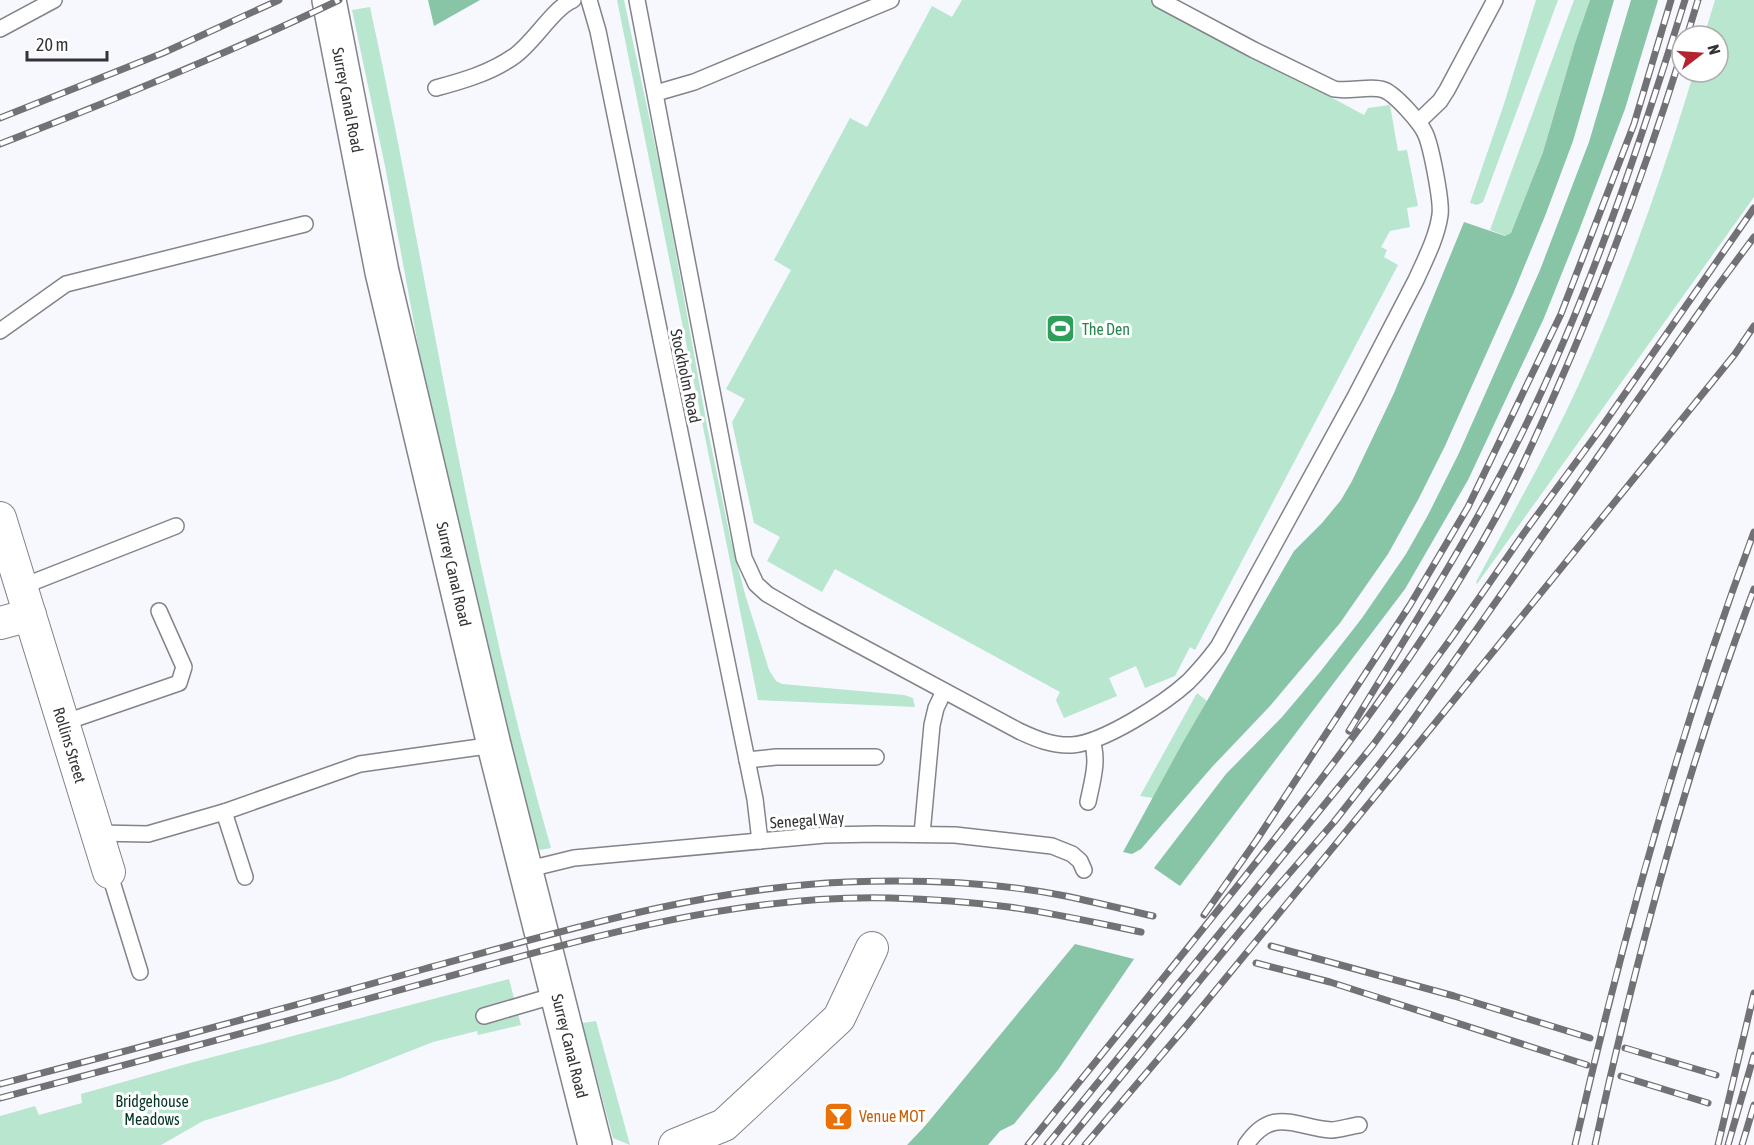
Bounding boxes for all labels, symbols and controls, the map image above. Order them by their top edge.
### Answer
scale bar [27,24,106,62]
north arrow [1670,24,1730,84]
text: 20 m [36,34,68,55]
text: N [1704,42,1724,57]
street label: Surrey Canal Road [328,46,367,154]
sports icon: The Den [1045,313,1077,345]
place label: The Den [1082,320,1130,338]
street label: Stockholm Road [667,327,705,425]
street label: Surrey Canal Road [432,520,475,628]
street label: Rollins Street [50,705,90,785]
street label: Senegal Way [769,808,845,833]
street label: Surrey Canal Road [547,992,592,1100]
park label: Bridgehouse Meadows [115,1092,189,1128]
bar icon: Venue MOT [822,1100,854,1132]
place label: Venue MOT [859,1107,925,1125]

